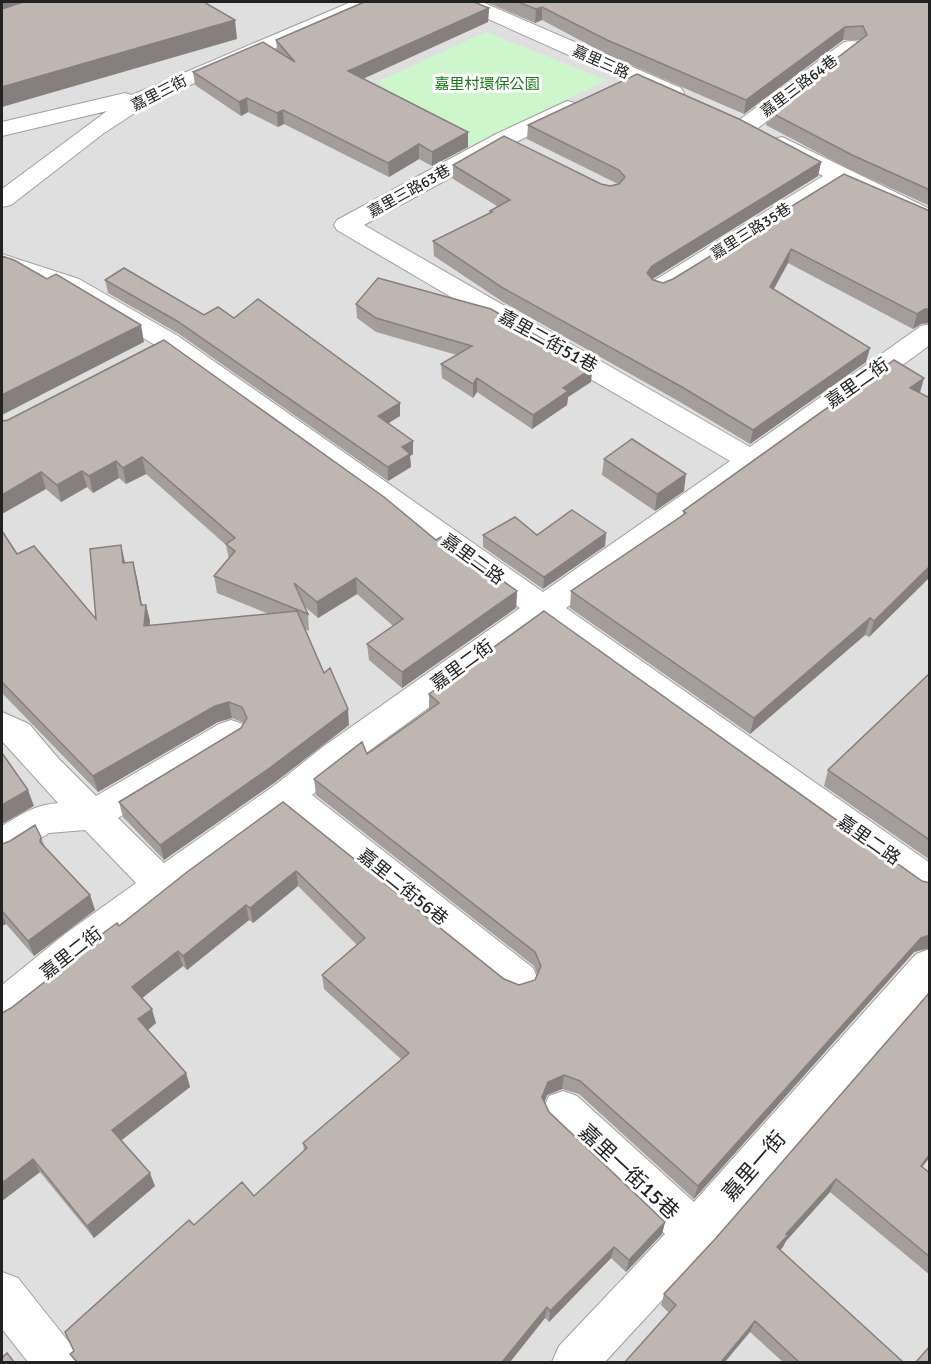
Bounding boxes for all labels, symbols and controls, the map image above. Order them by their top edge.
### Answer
street label: 嘉里三路 [570,42,632,82]
street label: 嘉里三路64巷 [757,51,841,121]
street label: 嘉里三街 [128,71,190,115]
park label: 嘉里村環保公園 [434,75,540,93]
street label: 嘉里三路63巷 [365,161,453,221]
street label: 嘉里三路35巷 [708,199,794,263]
street label: 嘉里二街51巷 [495,305,601,377]
street label: 嘉里二街 [821,353,893,413]
street label: 嘉里二路 [437,529,509,589]
street label: 嘉里二街 [426,635,498,695]
street label: 嘉里二路 [833,810,905,870]
street label: 嘉里二街56巷 [354,844,452,930]
street label: 嘉里二街 [36,922,106,984]
street label: 嘉里一街15巷 [573,1119,685,1225]
street label: 嘉里一街 [717,1126,791,1206]

